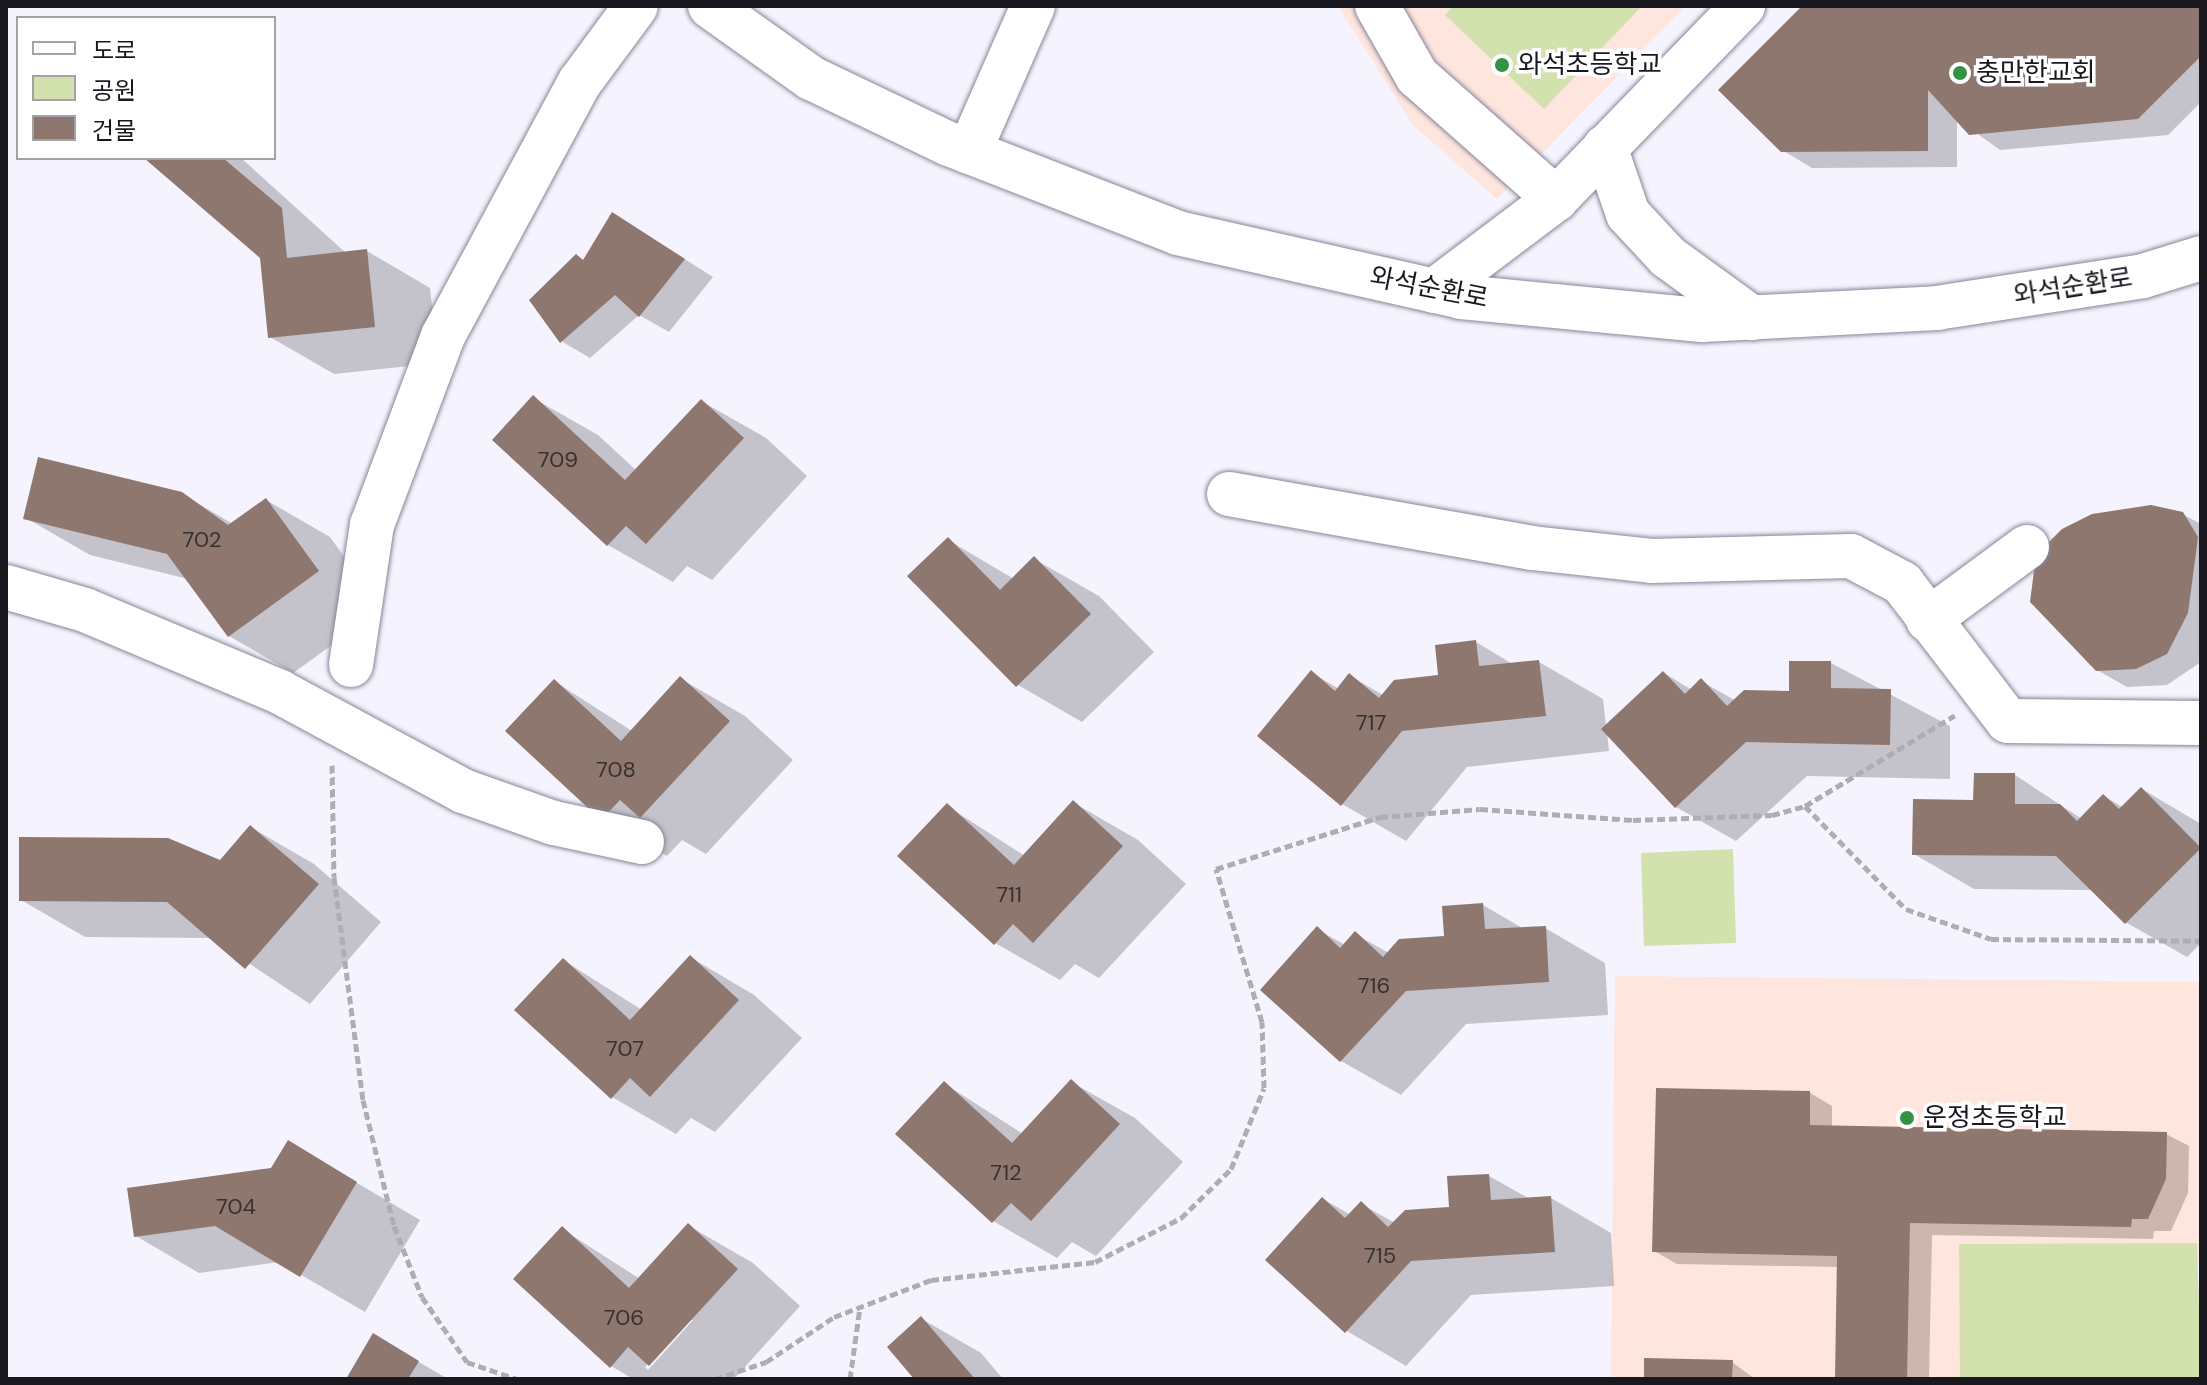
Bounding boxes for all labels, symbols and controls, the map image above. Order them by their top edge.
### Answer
legend [16,16,276,160]
text: 도로 [92,35,136,66]
place label: 와석초등학교 [1518,49,1662,81]
marker: 와석초등학교 [1493,56,1511,74]
place label: 충만한교회 [1976,57,2096,89]
marker: 충만한교회 [1951,64,1969,82]
text: 공원 [92,75,136,106]
text: 건물 [92,115,136,146]
street label: 와석순환로 [1367,261,1491,315]
street label: 와석순환로 [2011,262,2135,312]
house number: 709 [538,447,578,473]
house number: 702 [183,527,221,553]
house number: 717 [1356,710,1386,736]
house number: 708 [596,757,636,783]
house number: 711 [996,882,1022,908]
house number: 716 [1358,973,1390,999]
house number: 707 [606,1036,644,1062]
place label: 운정초등학교 [1923,1102,2067,1134]
marker: 운정초등학교 [1898,1109,1916,1127]
house number: 712 [990,1160,1022,1186]
house number: 704 [216,1194,256,1220]
house number: 715 [1364,1243,1396,1269]
house number: 706 [604,1305,644,1331]

